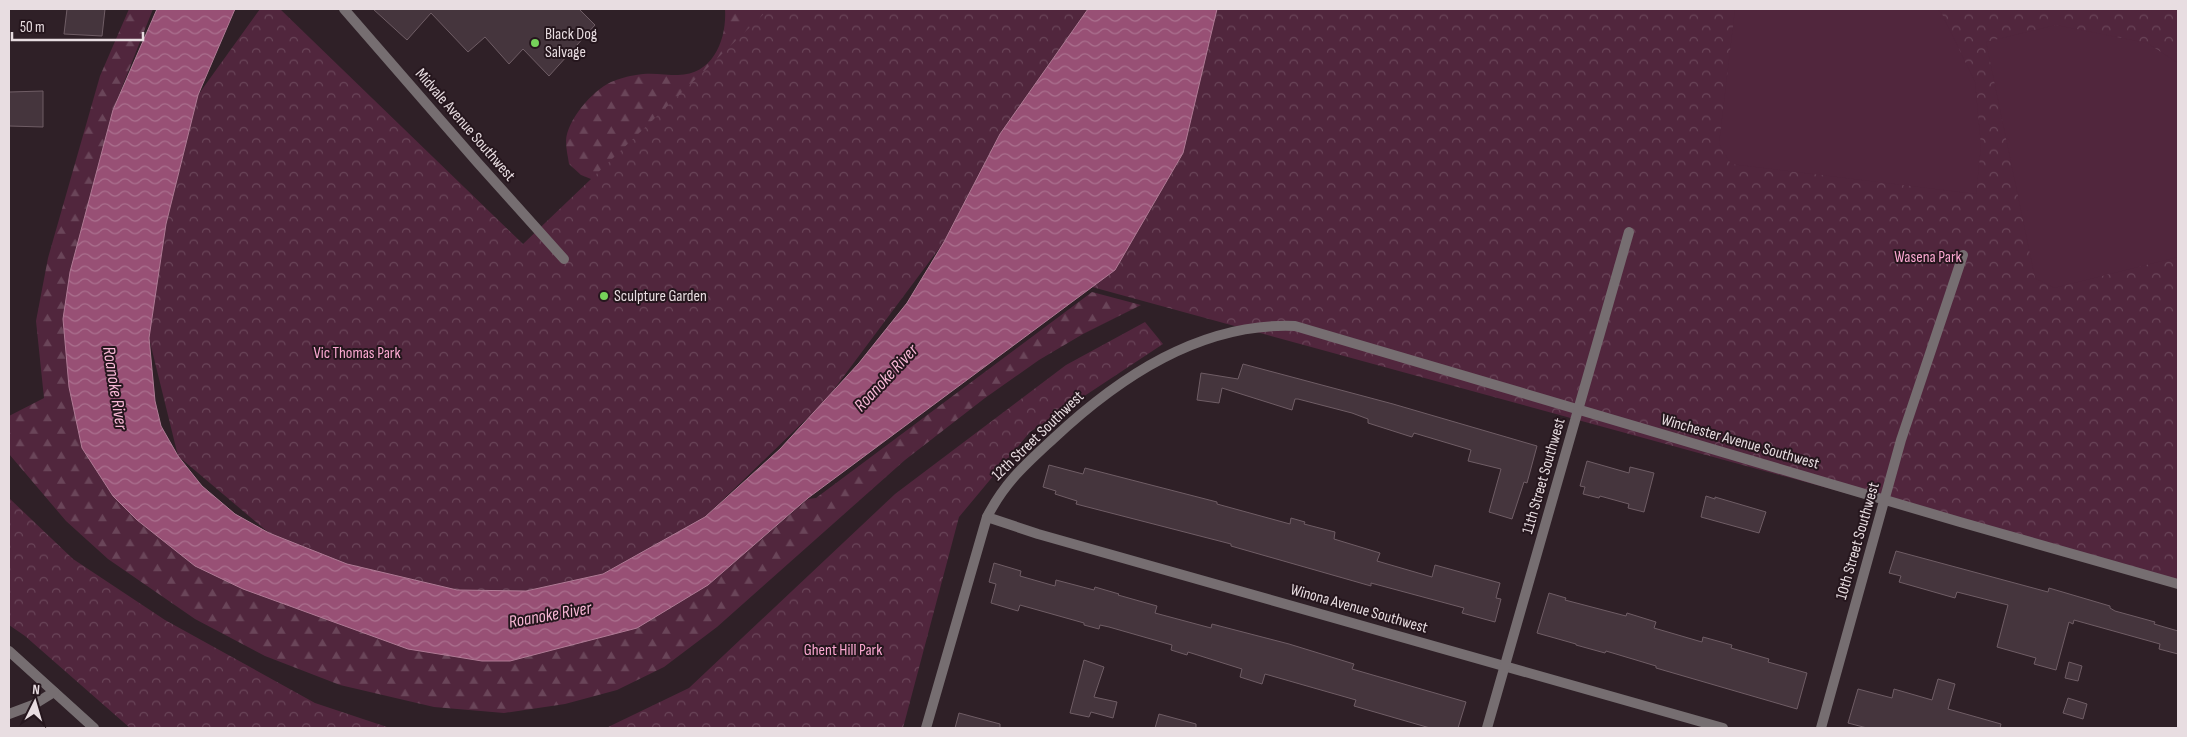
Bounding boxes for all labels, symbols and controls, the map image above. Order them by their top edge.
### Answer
scale bar [12,10,144,42]
text: 50 m [20,18,45,37]
place label: Black Dog Salvage [545,25,597,62]
marker: Black Dog Salvage [529,37,541,49]
street label: Midvale Avenue Southwest [411,65,519,185]
park label: Wasena Park [1894,248,1962,267]
place label: Sculpture Garden [614,287,707,306]
marker: Sculpture Garden [598,290,610,302]
water label: Roanoke River [850,340,923,416]
park label: Vic Thomas Park [313,344,401,363]
water label: Roanoke River [98,345,132,432]
street label: 12th Street Southwest [988,387,1088,485]
street label: Winchester Avenue Southwest [1659,410,1821,474]
street label: 11th Street Southwest [1518,416,1570,536]
street label: 10th Street Southwest [1832,480,1884,602]
street label: Winona Avenue Southwest [1288,580,1430,638]
water label: Roanoke River [507,597,594,633]
park label: Ghent Hill Park [804,641,882,660]
north arrow [10,677,60,727]
text: N [32,681,41,698]

